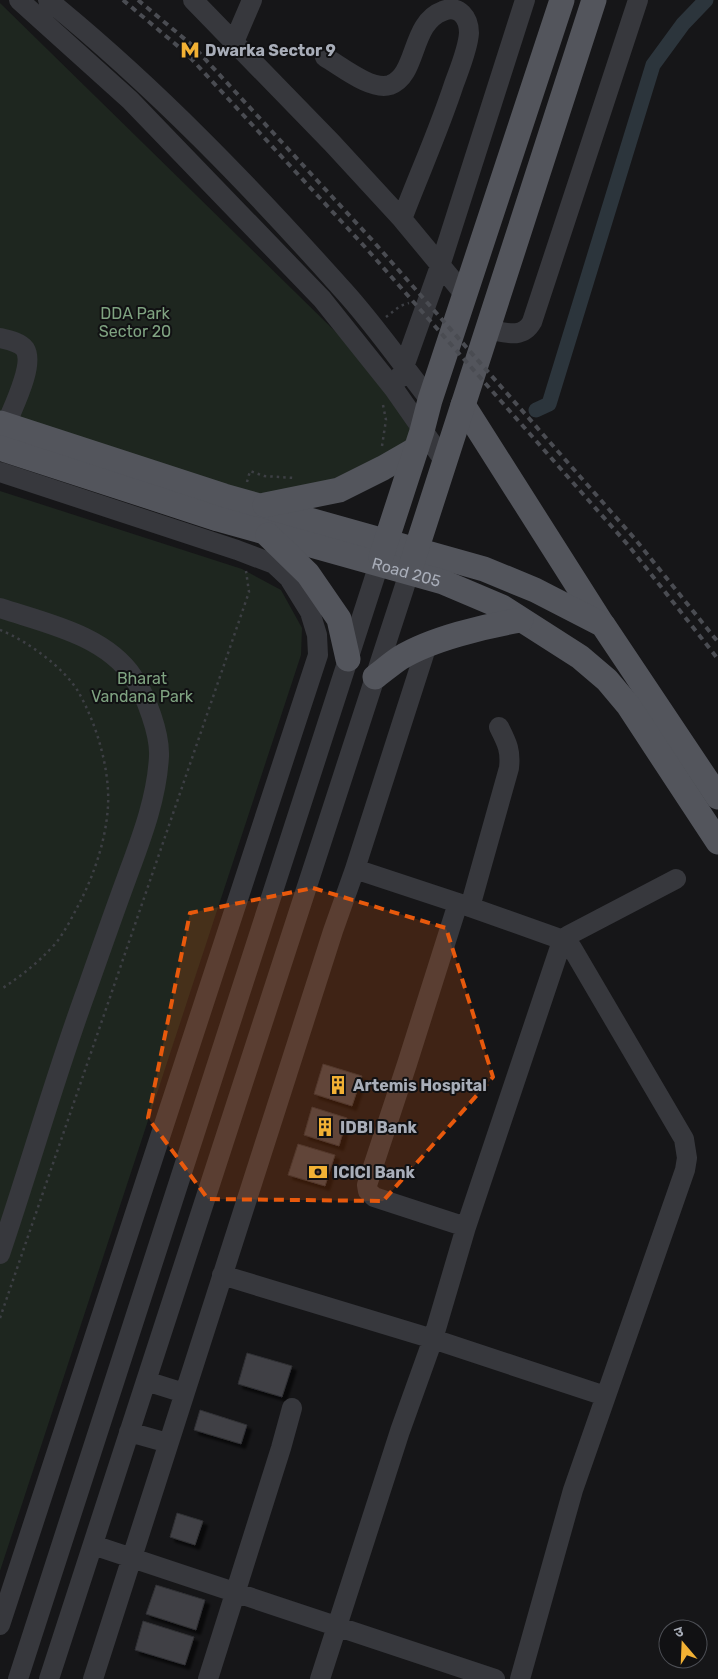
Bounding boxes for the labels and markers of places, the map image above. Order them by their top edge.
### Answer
metro station icon: Dwarka Sector 9 [179,39,201,61]
place label: Dwarka Sector 9 [205,41,336,60]
building icon: Artemis Hospital [327,1074,349,1096]
place label: Artemis Hospital [353,1076,487,1095]
building icon: IDBI Bank [314,1116,336,1138]
place label: IDBI Bank [340,1118,417,1137]
bank icon: ICICI Bank [307,1161,329,1183]
place label: ICICI Bank [333,1163,415,1182]

